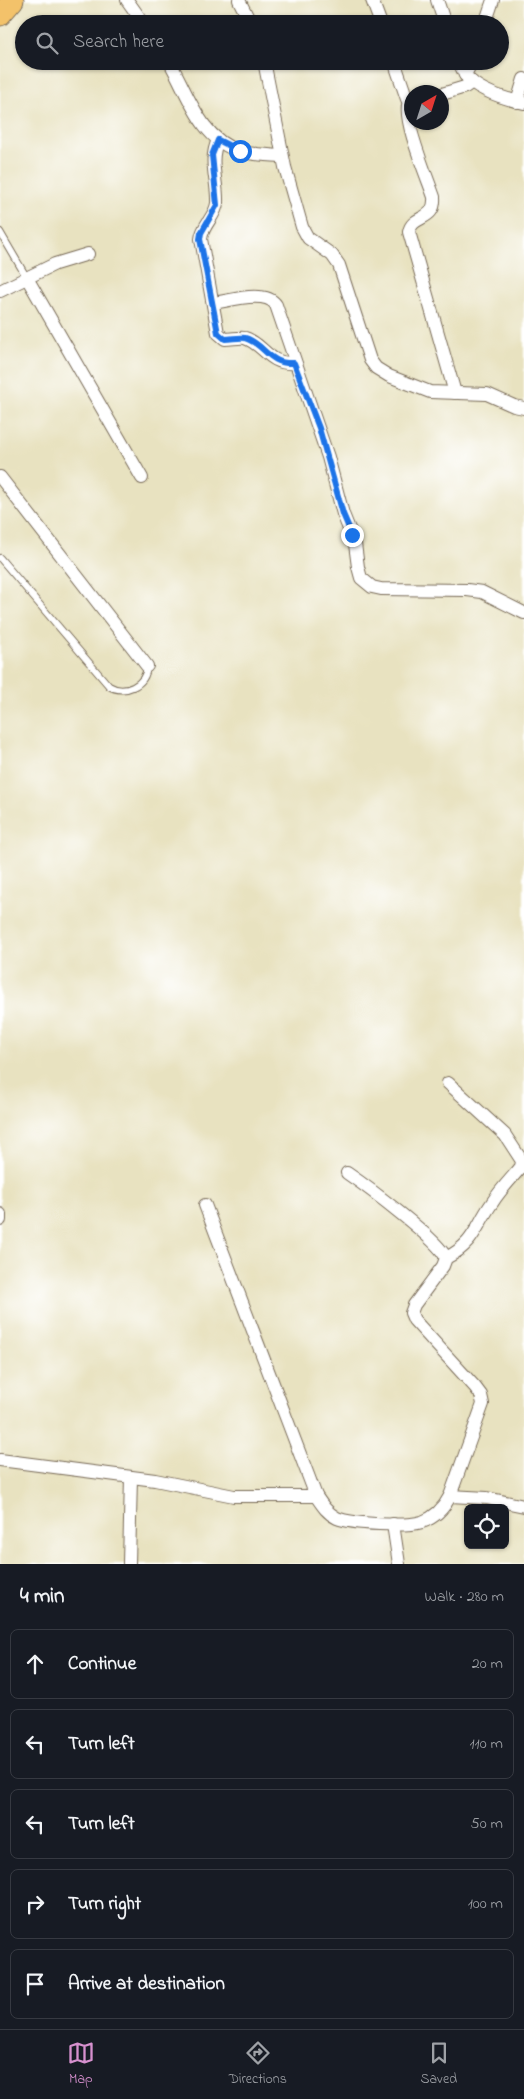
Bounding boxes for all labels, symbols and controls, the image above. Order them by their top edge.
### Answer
search box [15,15,509,70]
icon: search [33,29,61,57]
text: Search here [73,29,164,56]
north arrow [404,85,449,130]
route start [229,140,252,163]
route end [341,524,364,547]
map controls [464,1504,509,1549]
button: locate [464,1504,509,1549]
text: 4 min [20,1582,64,1612]
text: Walk · 280 m [425,1585,504,1609]
icon: ahead [21,1650,49,1678]
text: Continue [68,1651,136,1678]
text: 20 m [472,1652,503,1676]
icon: left [21,1730,49,1758]
text: Turn left [68,1731,135,1758]
text: 110 m [469,1732,503,1756]
icon: left [21,1810,49,1838]
text: Turn left [68,1811,135,1838]
text: 50 m [471,1812,503,1836]
icon: right [21,1890,49,1918]
text: Turn right [68,1891,141,1918]
text: 100 m [468,1892,503,1916]
icon: arrive [21,1970,49,1998]
text: Arrive at destination [68,1971,225,1998]
tab: Map [67,2039,95,2090]
tab: Directions [229,2039,287,2090]
tab: Saved [421,2039,457,2090]

